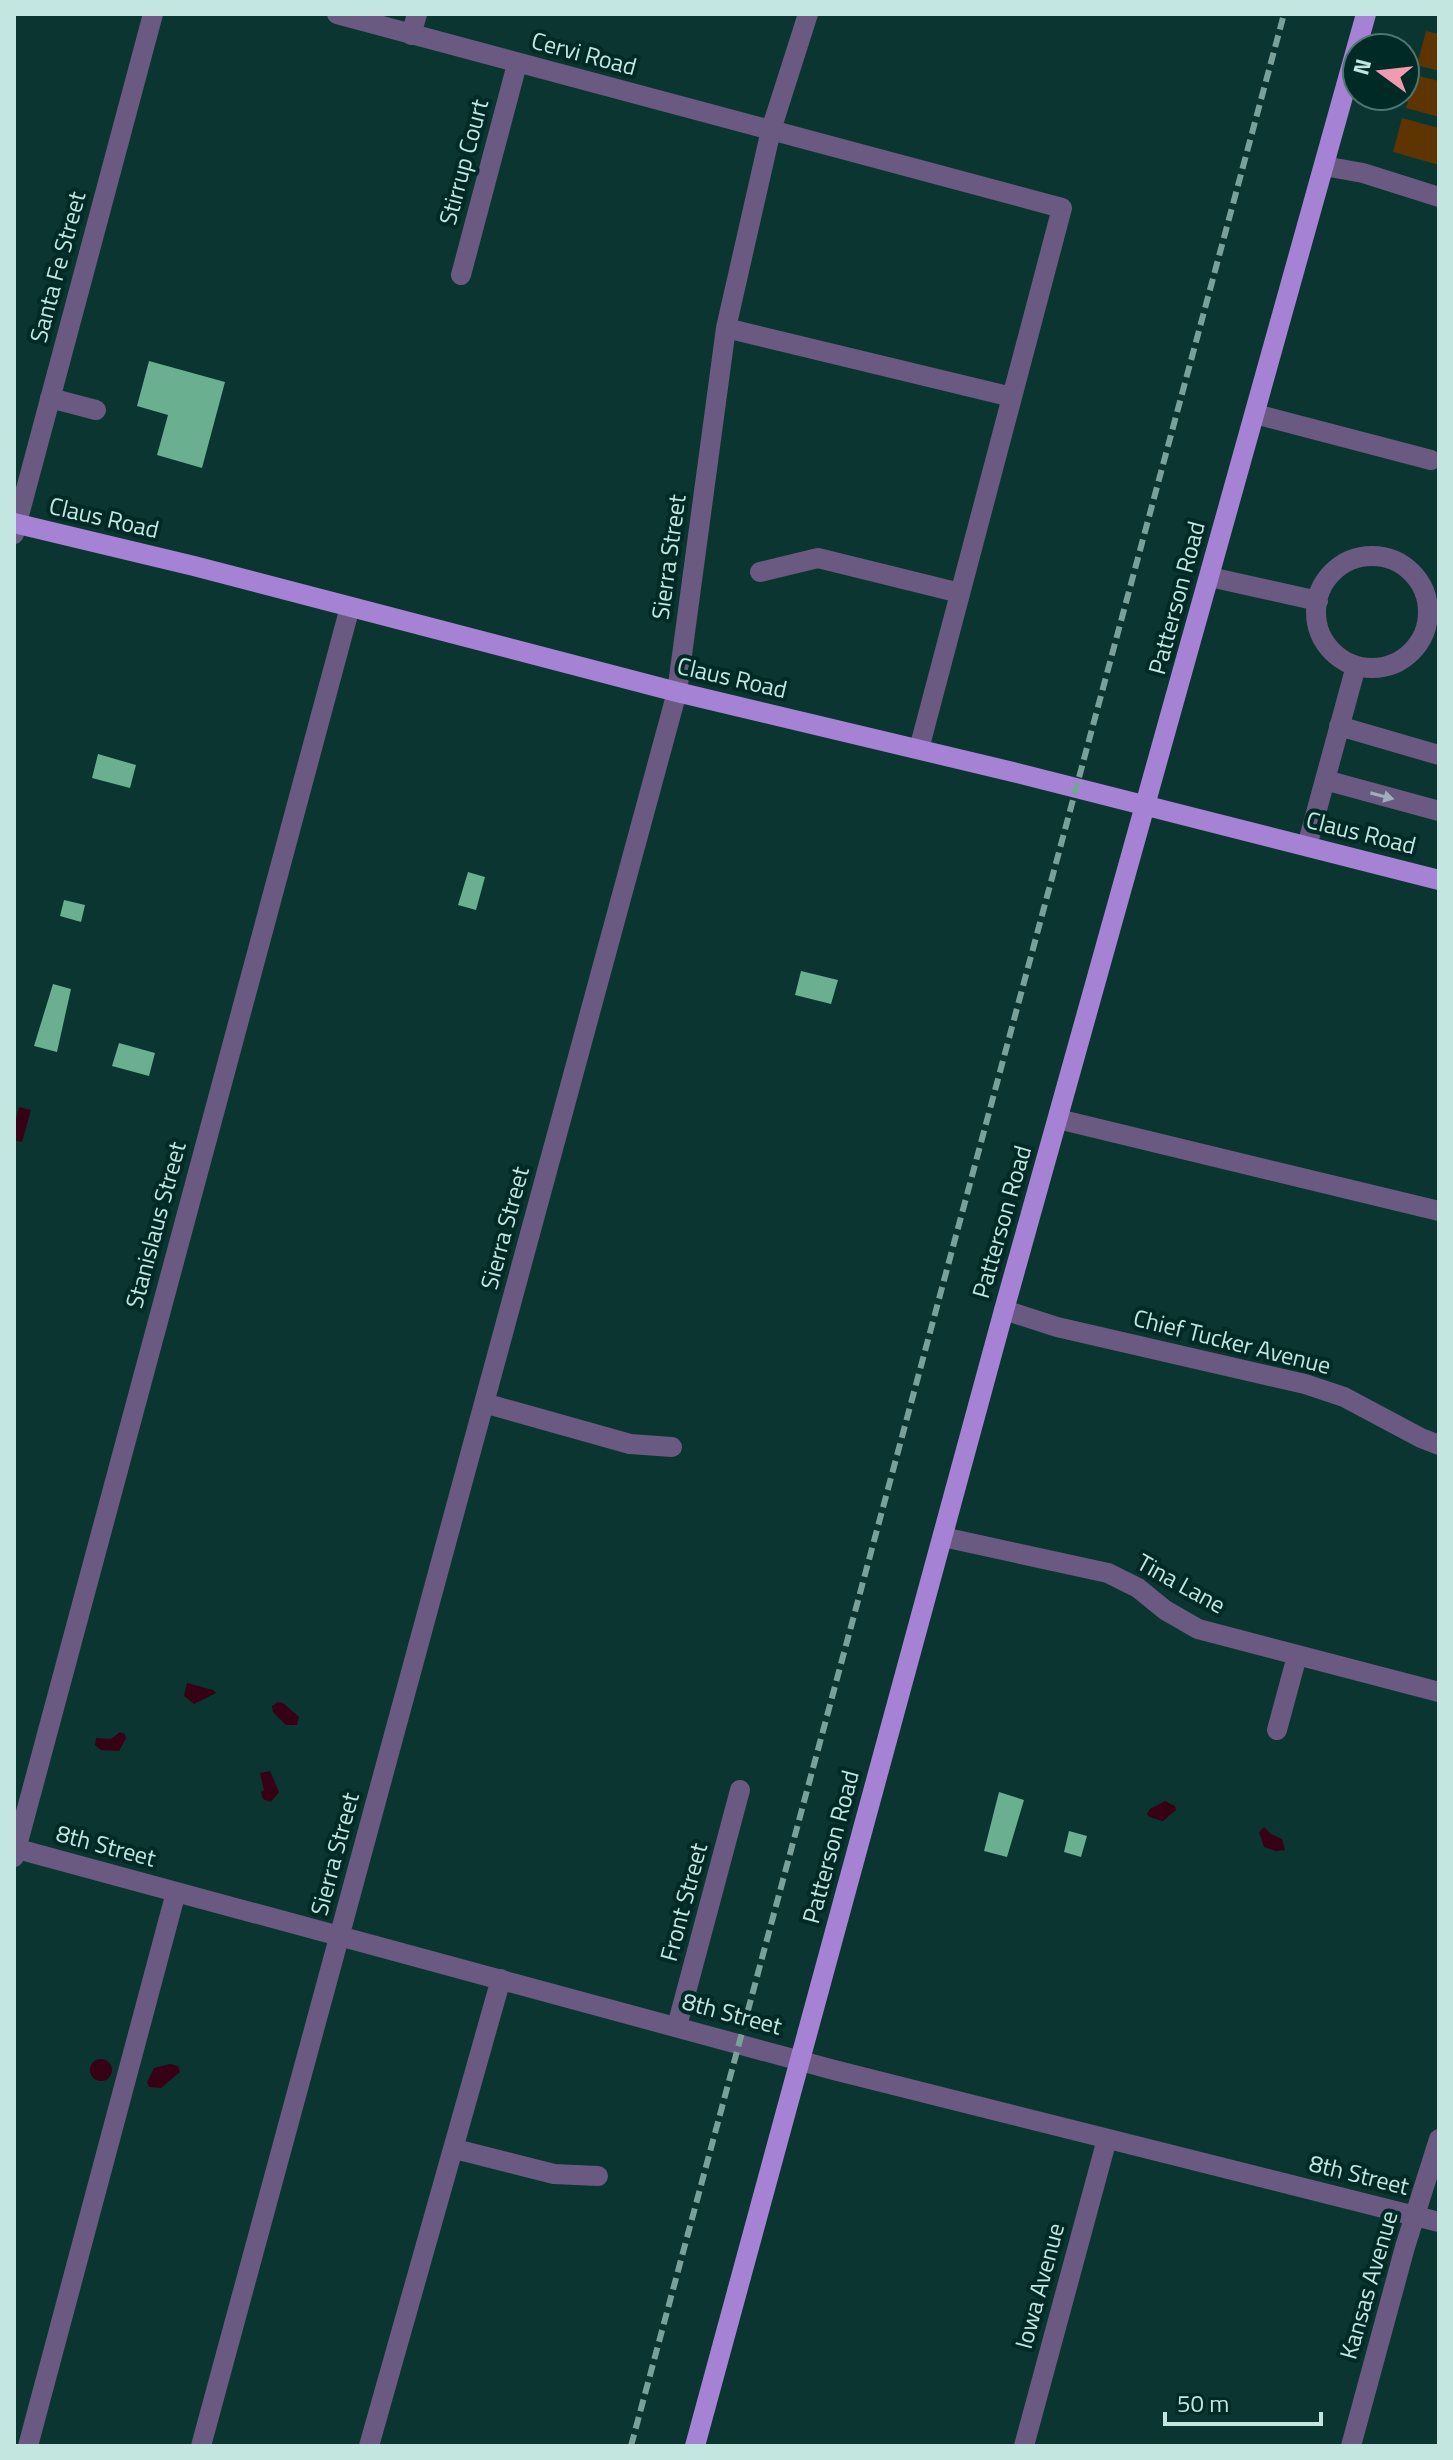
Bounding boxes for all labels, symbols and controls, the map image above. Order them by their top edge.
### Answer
street label: Cervi Road [528,22,641,84]
north arrow [1341,32,1421,112]
text: N [1343,55,1380,79]
street label: Stirrup Court [429,94,497,229]
street label: Santa Fe Street [20,187,95,346]
street label: Claus Road [46,487,163,547]
street label: Sierra Street [641,491,695,622]
street label: Patterson Road [1138,517,1214,678]
street label: Claus Road [674,647,791,707]
one-way arrow [1370,790,1394,803]
street label: Claus Road [1303,801,1420,863]
street label: Stanislaus Street [115,1137,195,1312]
street label: Patterson Road [962,1141,1040,1302]
street label: Sierra Street [470,1162,538,1293]
street label: Chief Tucker Avenue [1130,1299,1335,1383]
street label: Tina Lane [1131,1544,1232,1622]
street label: Patterson Road [792,1766,868,1927]
street label: Sierra Street [300,1788,368,1919]
street label: 8th Street [52,1814,161,1876]
street label: Front Street [650,1838,716,1965]
street label: 8th Street [678,1982,787,2044]
street label: 8th Street [1305,2144,1414,2204]
street label: Kansas Avenue [1330,2206,1406,2363]
street label: Iowa Avenue [1005,2219,1073,2353]
scale bar [1165,2376,1321,2426]
text: 50 m [1177,2385,1229,2421]

